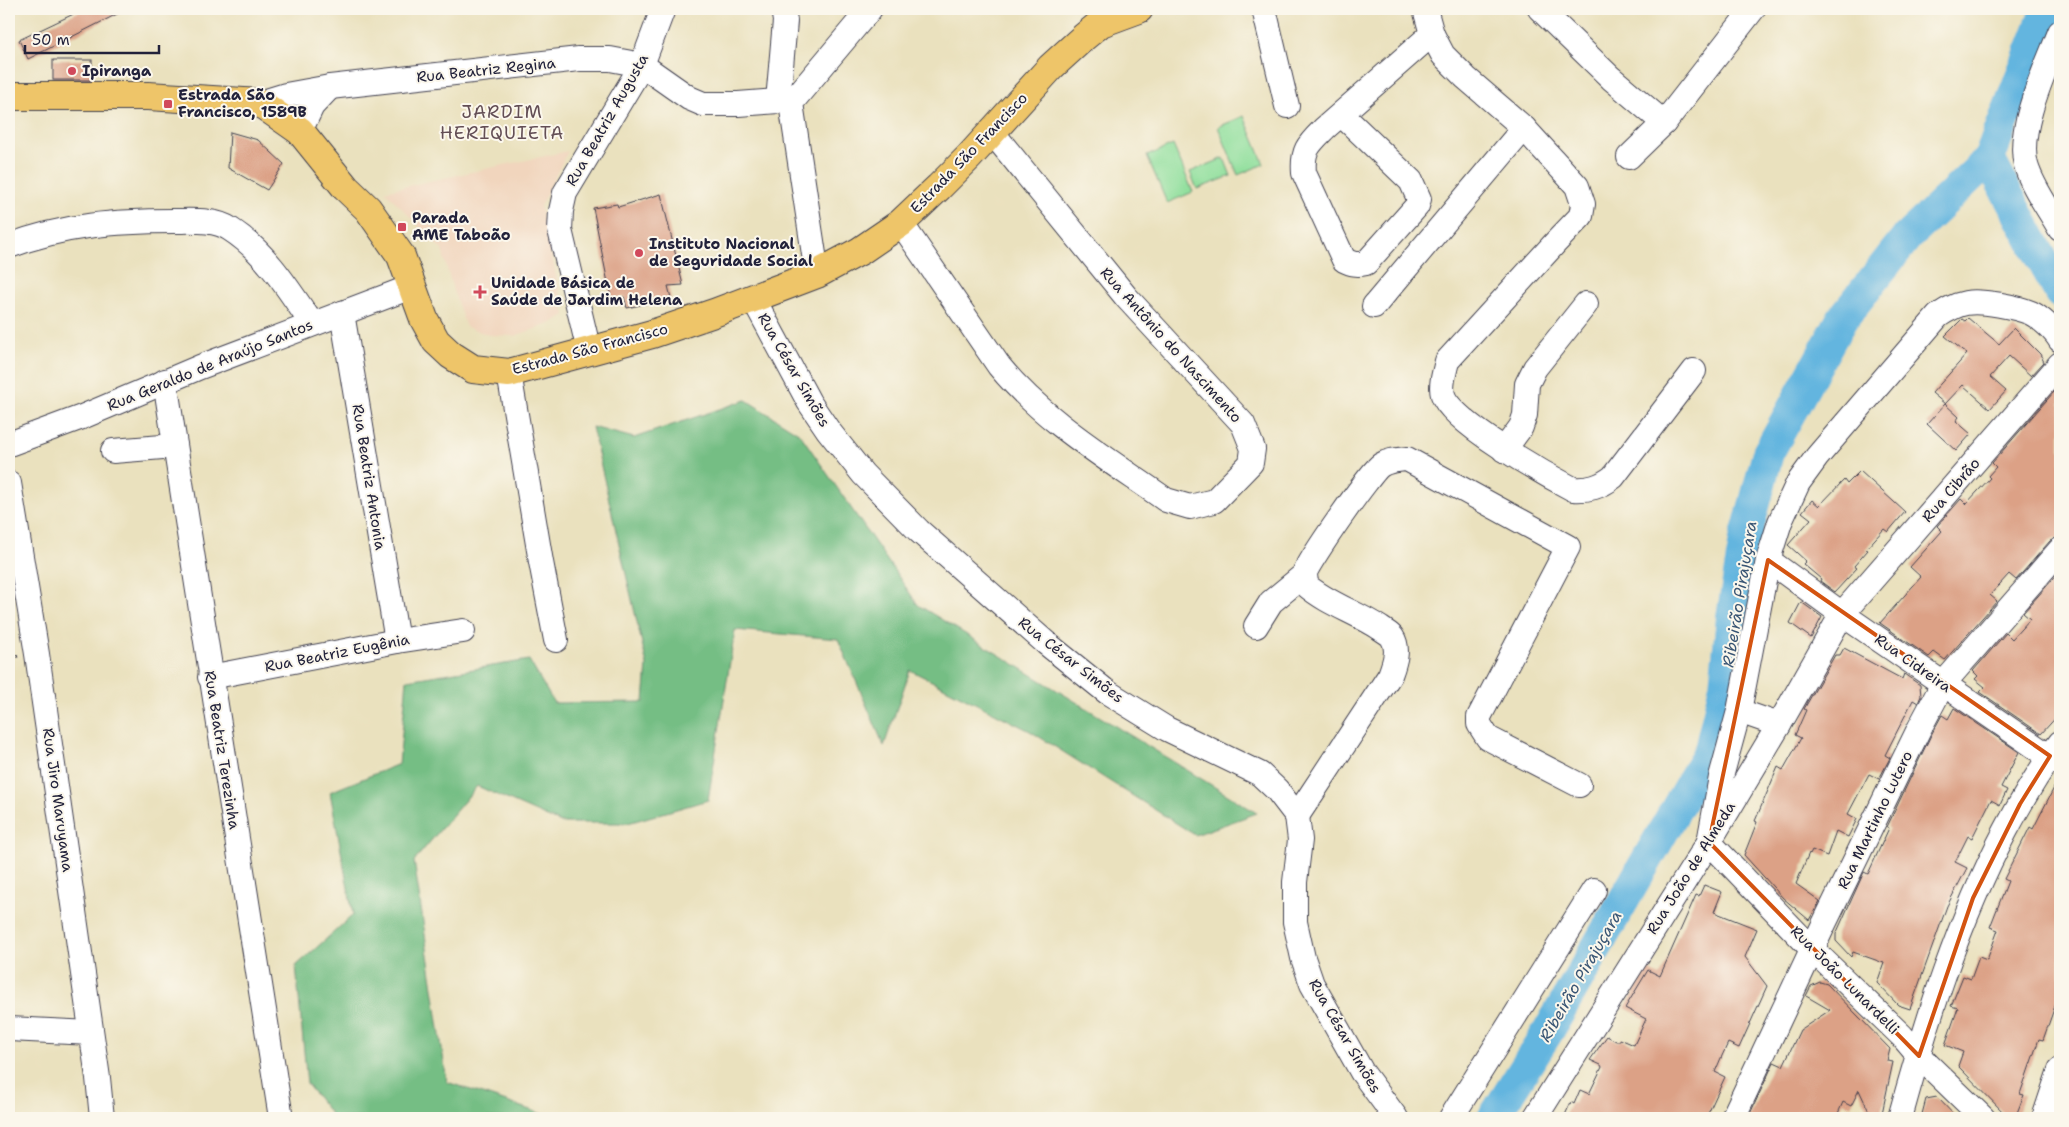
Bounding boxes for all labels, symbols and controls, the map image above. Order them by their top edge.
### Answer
scale bar [25,22,159,54]
text: 50 m [32,30,70,50]
street label: Rua Beatriz Augusta [561,50,653,190]
street label: Rua Beatriz Regina [415,53,557,87]
place label: Ipiranga [82,61,152,81]
marker: Ipiranga [66,65,78,77]
place label: Estrada São Francisco, 1589B [178,85,307,122]
street label: Estrada São Francisco [906,88,1032,218]
marker: Estrada São Francisco, 1589B [162,98,174,110]
district label: JARDIM HERIQUIETA [440,100,564,145]
place label: Parada AME Taboão [412,208,511,245]
marker: Parada AME Taboão [396,221,408,233]
place label: Instituto Nacional de Seguridade Social [649,234,813,271]
marker: Instituto Nacional de Seguridade Social [633,247,645,259]
street label: Rua Antônio do Nascimento [1096,263,1246,427]
place label: Unidade Básica de Saúde de Jardim Helena [491,273,683,310]
marker: Unidade Básica de Saúde de Jardim Helena [473,285,487,299]
street label: Rua César Simões [753,309,835,431]
street label: Rua Geraldo de Araújo Santos [104,314,316,416]
street label: Estrada São Francisco [510,319,670,379]
street label: Rua Beatriz Antonia [348,403,391,552]
street label: Rua Cibrão [1917,454,1985,526]
water label: Ribeirão Pirajuçara [1718,519,1761,669]
street label: Rua César Simões [1014,613,1128,707]
street label: Rua Beatriz Eugênia [263,629,412,677]
street label: Rua Cidreira [1871,629,1956,697]
street label: Rua Beatriz Terezinha [200,669,245,831]
street label: Rua Jiro Maruyama [38,727,78,874]
street label: Rua Martinho Lutero [1833,747,1917,893]
street label: Rua João de Almeda [1642,797,1740,938]
water label: Ribeirão Pirajuçara [1534,907,1627,1046]
street label: Rua João Lunardelli [1786,921,1904,1039]
street label: Rua César Simões [1304,975,1386,1097]

